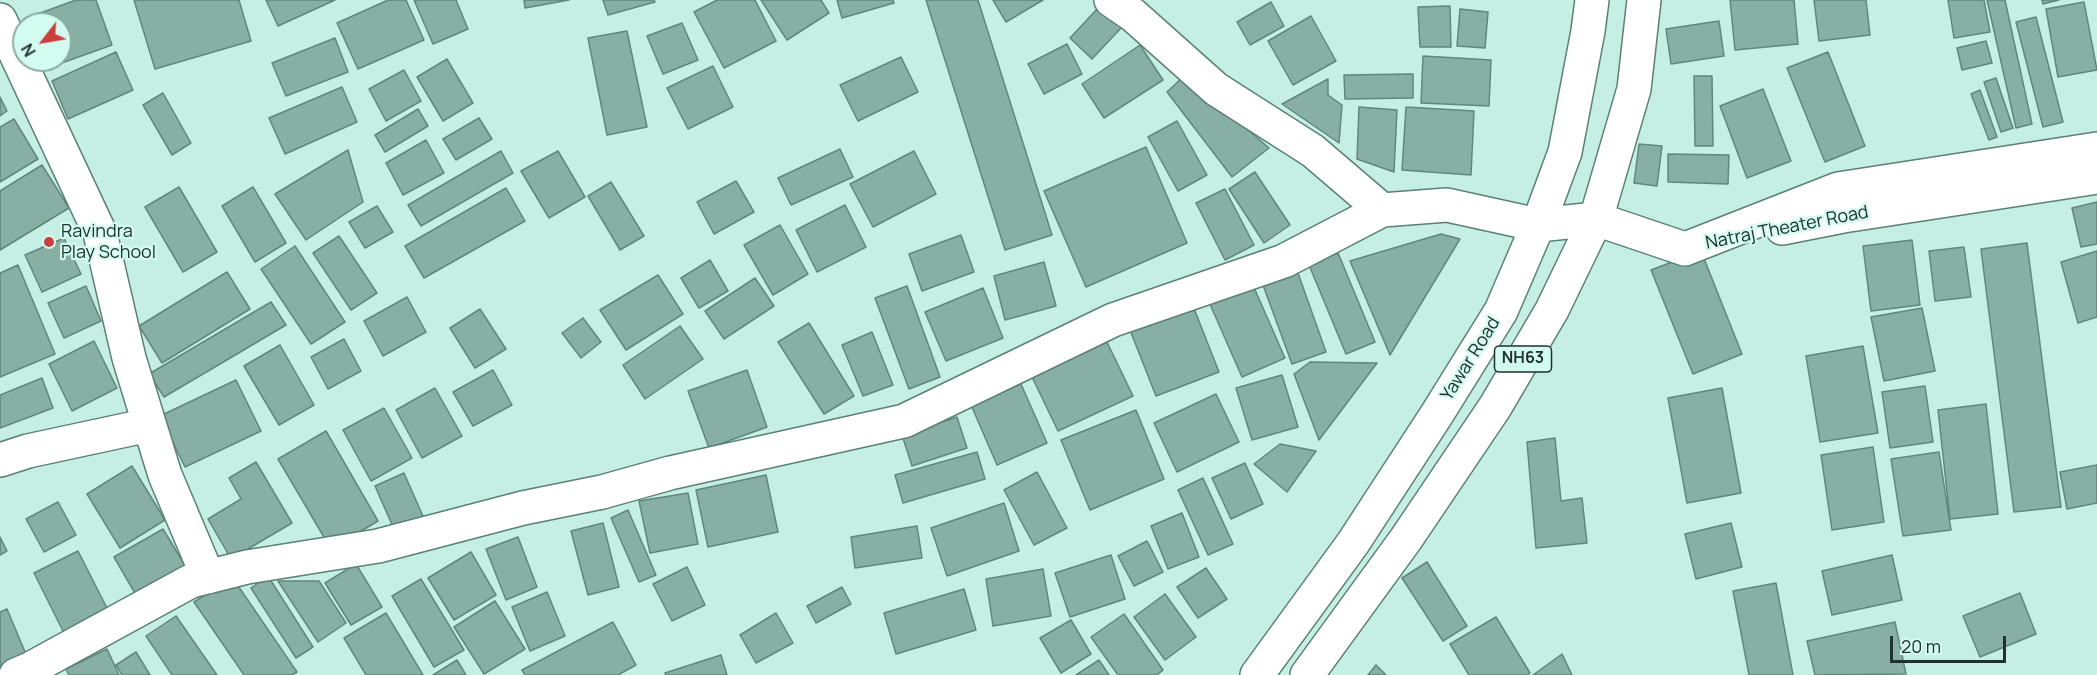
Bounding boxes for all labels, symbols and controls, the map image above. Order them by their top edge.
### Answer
north arrow [12,12,72,72]
text: N [16,40,41,61]
street label: Natraj Theater Road [1704,202,1870,254]
place label: Ravindra Play School [61,221,156,264]
marker: Ravindra Play School [42,235,56,249]
street label: Yawar Road [1437,313,1505,405]
road number: NH63 [1494,346,1552,372]
scale bar [1893,624,2008,662]
text: 20 m [1901,634,1941,658]

